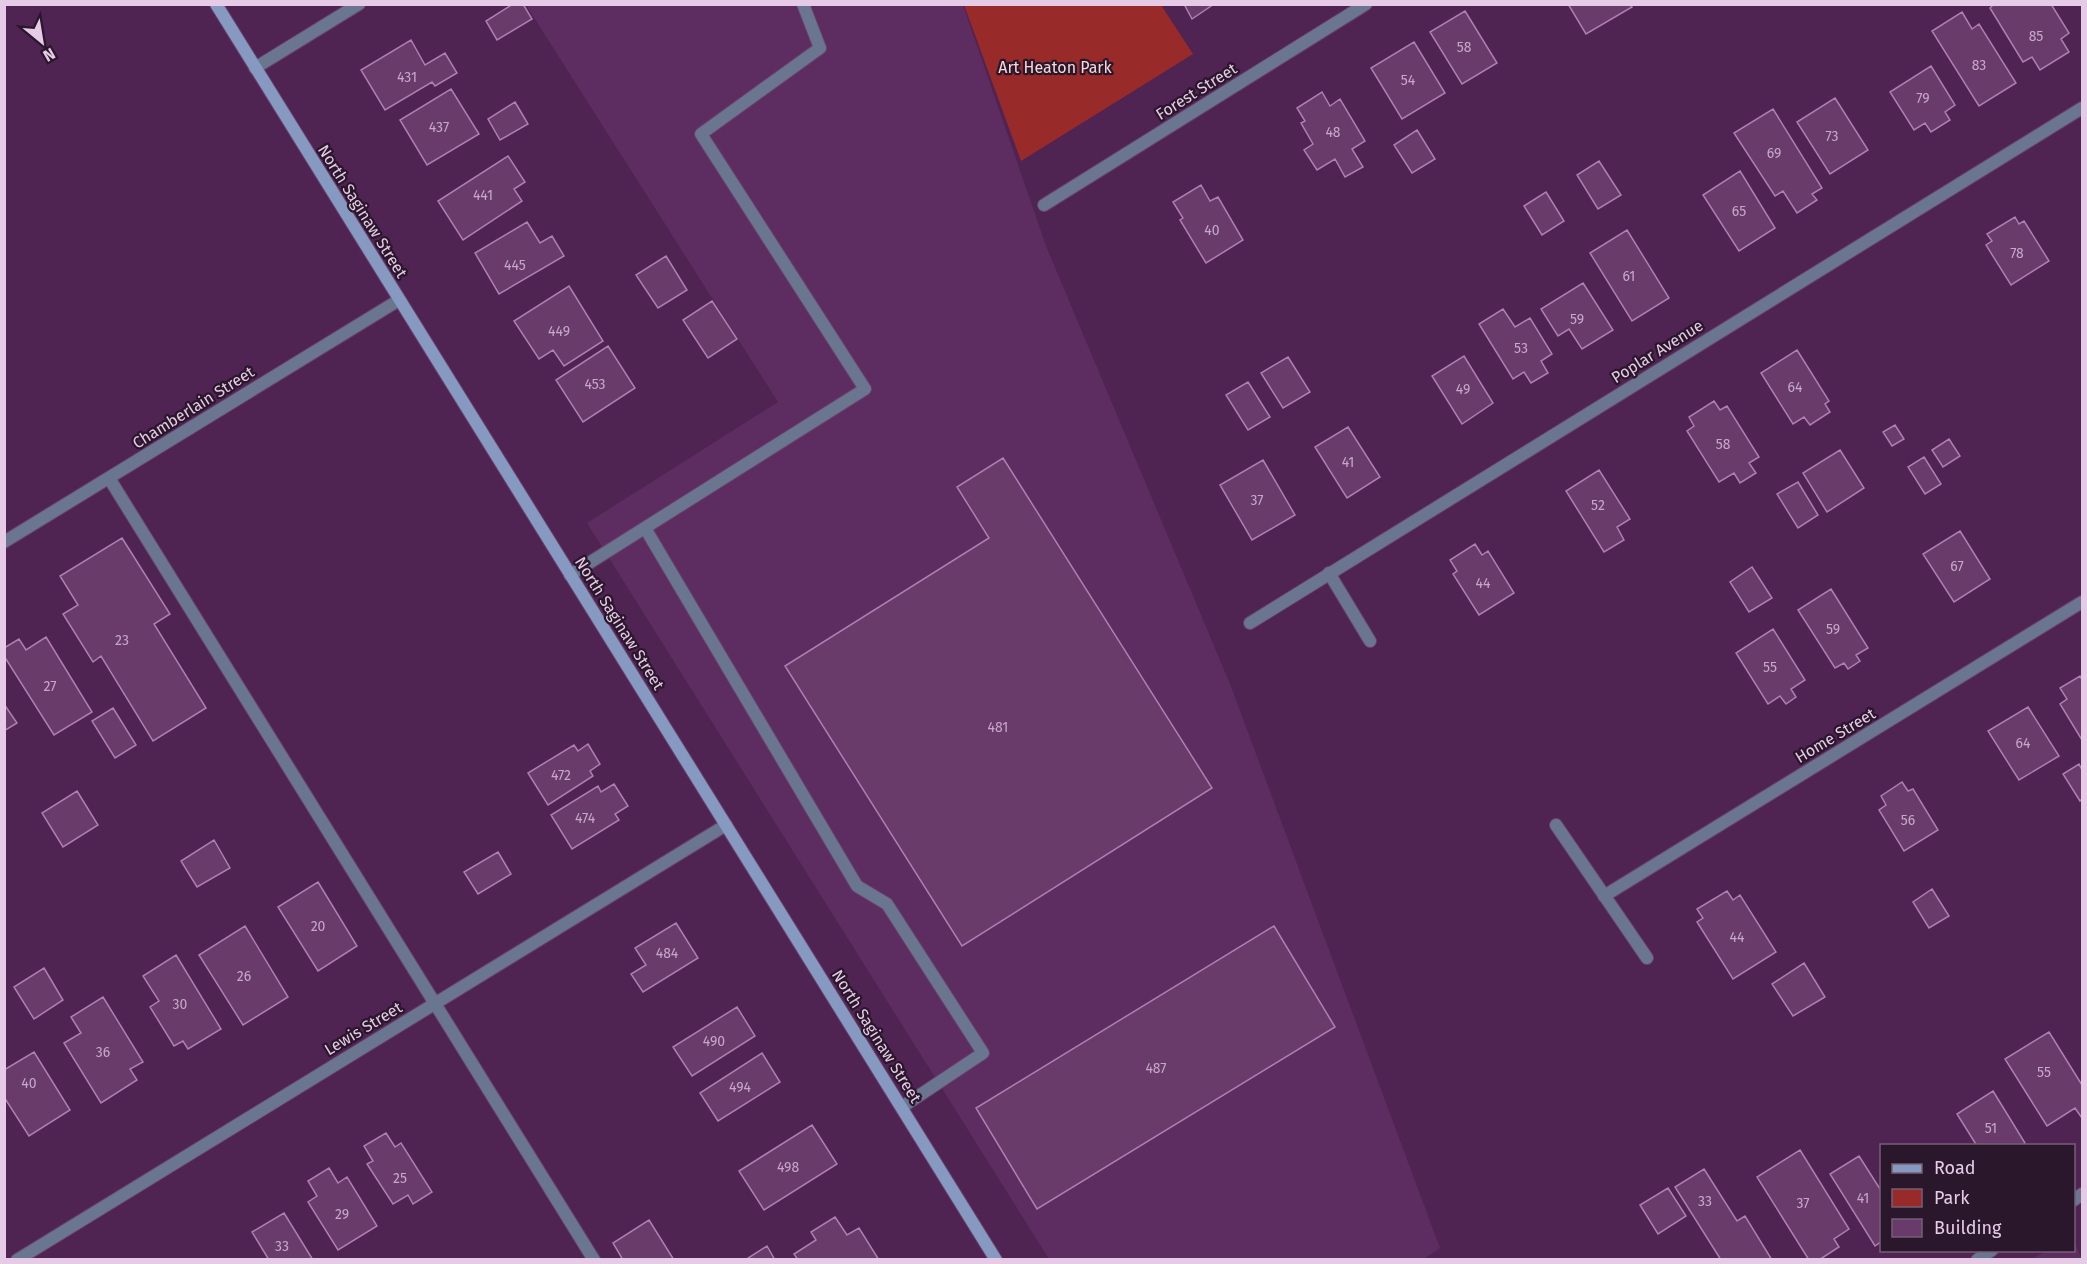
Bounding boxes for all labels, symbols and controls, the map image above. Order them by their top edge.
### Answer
north arrow [12,12,72,72]
house number: 85 [2029,28,2043,45]
house number: 58 [1457,39,1472,56]
text: N [40,44,59,65]
house number: 83 [1972,57,1986,74]
park label: Art Heaton Park [998,58,1113,77]
street label: Forest Street [1152,59,1240,124]
house number: 431 [397,69,417,86]
house number: 54 [1401,72,1416,89]
house number: 79 [1916,90,1930,107]
house number: 437 [429,119,449,136]
house number: 48 [1325,124,1341,141]
house number: 73 [1825,128,1839,145]
street label: North Saginaw Street [314,141,411,281]
house number: 69 [1767,145,1781,162]
house number: 441 [473,187,493,204]
house number: 65 [1732,203,1746,220]
house number: 40 [1204,222,1220,239]
house number: 78 [2010,245,2024,262]
house number: 445 [504,257,526,274]
house number: 61 [1623,268,1635,285]
house number: 59 [1570,311,1584,328]
street label: Poplar Avenue [1608,316,1707,387]
house number: 449 [548,323,570,340]
house number: 53 [1514,340,1528,357]
street label: Chamberlain Street [129,362,258,453]
house number: 453 [584,376,606,393]
house number: 64 [1788,379,1803,396]
house number: 49 [1456,381,1470,398]
house number: 58 [1716,436,1731,453]
house number: 41 [1342,454,1354,471]
house number: 37 [1250,492,1264,509]
house number: 52 [1591,497,1605,514]
street label: North Saginaw Street [571,553,668,693]
house number: 67 [1950,558,1964,575]
house number: 44 [1476,575,1491,592]
house number: 59 [1826,621,1840,638]
house number: 23 [115,632,129,649]
house number: 55 [1763,659,1777,676]
house number: 27 [43,678,57,695]
street label: Home Street [1792,704,1879,767]
house number: 481 [988,719,1008,736]
house number: 64 [2016,735,2031,752]
house number: 472 [551,767,571,784]
house number: 474 [575,810,596,827]
house number: 56 [1901,812,1915,829]
house number: 20 [311,918,326,935]
house number: 44 [1730,929,1745,946]
house number: 484 [656,945,679,962]
street label: North Saginaw Street [828,966,925,1106]
house number: 26 [237,968,251,985]
house number: 30 [173,996,188,1013]
street label: Lewis Street [321,998,406,1059]
house number: 490 [703,1033,725,1050]
house number: 36 [96,1044,110,1061]
house number: 487 [1145,1060,1167,1077]
house number: 55 [2037,1064,2051,1081]
house number: 40 [21,1075,37,1092]
house number: 494 [729,1079,751,1096]
house number: 51 [1985,1120,1997,1137]
legend [1880,1144,2075,1252]
text: Road [1934,1157,1976,1179]
house number: 498 [777,1159,799,1176]
house number: 25 [393,1170,407,1187]
text: Park [1934,1187,1970,1209]
house number: 41 [1857,1190,1869,1207]
house number: 33 [1698,1193,1712,1210]
house number: 37 [1796,1195,1810,1212]
house number: 29 [335,1206,349,1223]
text: Building [1934,1217,2002,1239]
house number: 33 [275,1238,289,1255]

